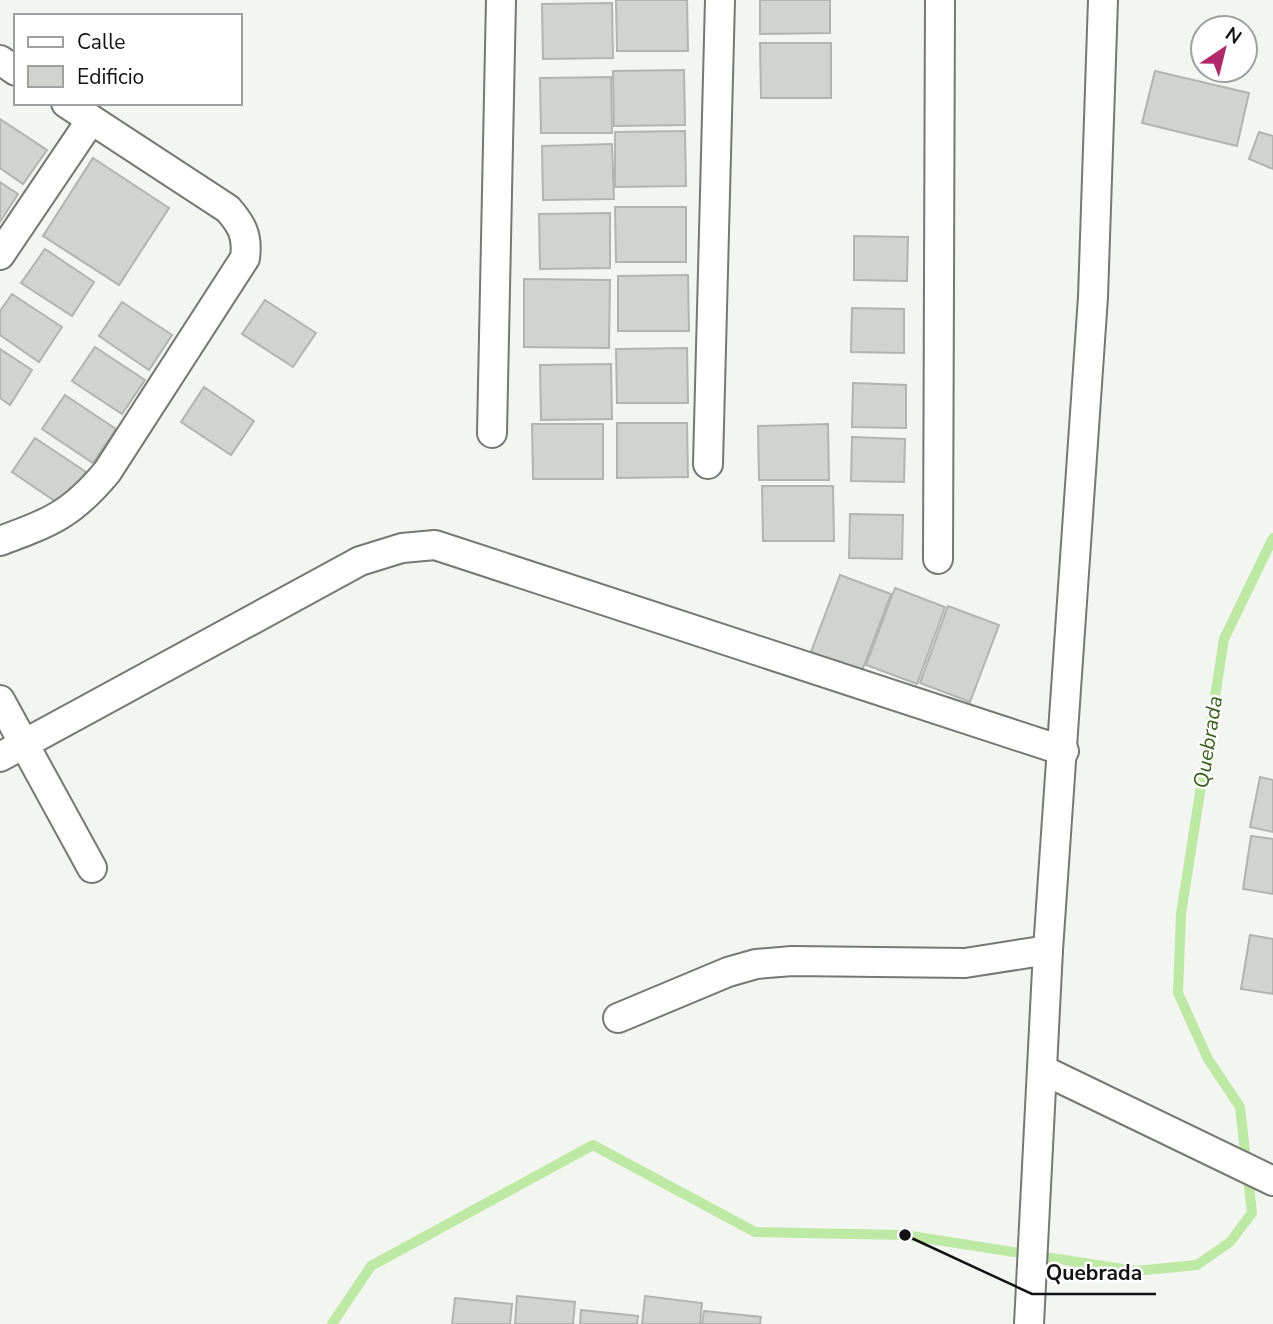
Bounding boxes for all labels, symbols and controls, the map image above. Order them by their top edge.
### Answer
legend [14,14,242,105]
north arrow [1189,14,1259,84]
text: N [1220,21,1246,51]
text: Calle [77,28,125,56]
text: Edificio [77,63,144,91]
water label: Quebrada [1187,694,1229,790]
callout: Quebrada [1032,1252,1156,1294]
text: Quebrada [1046,1259,1142,1287]

